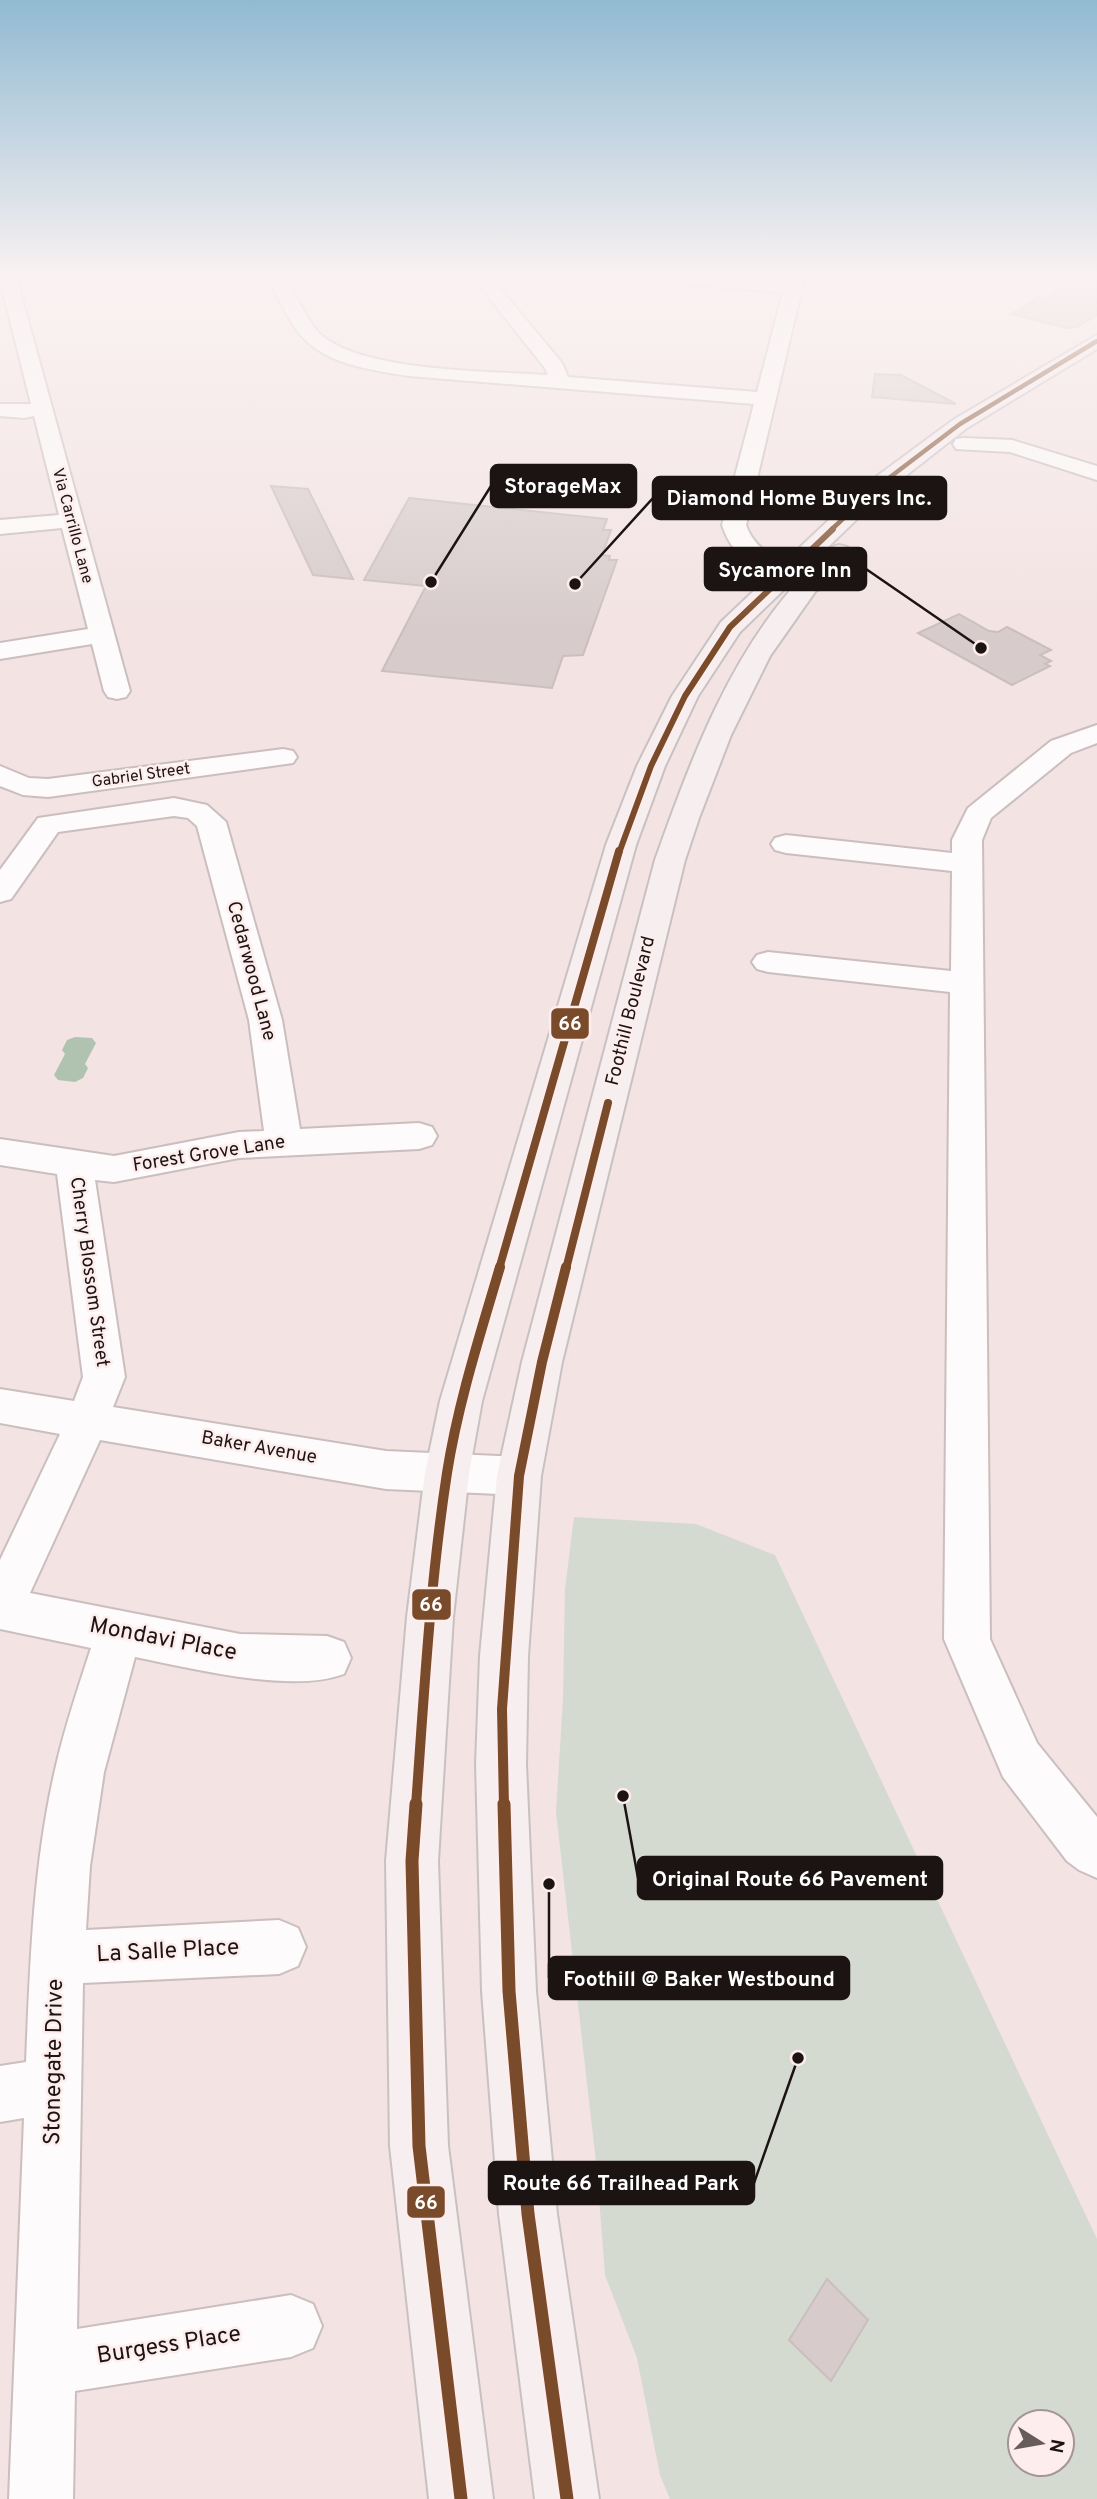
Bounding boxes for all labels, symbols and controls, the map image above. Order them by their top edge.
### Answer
callout: StorageMax [491,465,636,507]
street label: Via Carrillo Lane [47,466,97,586]
text: StorageMax [504,474,622,501]
callout: Diamond Home Buyers Inc. [653,477,946,519]
text: Diamond Home Buyers Inc. [666,486,932,513]
callout: Sycamore Inn [705,548,866,590]
text: Sycamore Inn [718,558,852,585]
street label: Gabriel Street [91,759,191,793]
street label: Cedarwood Lane [221,898,281,1044]
street label: Foothill Boulevard [601,934,661,1088]
line badge: 66 [550,1007,590,1040]
text: 66 [558,1013,582,1037]
street label: Forest Grove Lane [131,1130,287,1178]
street label: Cherry Blossom Street [64,1175,114,1369]
street label: Baker Avenue [199,1426,319,1470]
line badge: 66 [411,1588,452,1621]
text: 66 [419,1594,443,1618]
street label: Mondavi Place [87,1611,239,1669]
callout: Original Route 66 Pavement [638,1857,942,1899]
text: Original Route 66 Pavement [652,1867,928,1894]
street label: La Salle Place [96,1934,240,1970]
callout: Foothill @ Baker Westbound [549,1957,849,1999]
text: Foothill @ Baker Westbound [563,1967,835,1994]
street label: Stonegate Drive [39,1979,71,2145]
callout: Route 66 Trailhead Park [489,2162,754,2204]
text: Route 66 Trailhead Park [503,2171,739,2198]
line badge: 66 [406,2185,446,2219]
text: 66 [414,2192,438,2216]
street label: Burgess Place [95,2320,243,2372]
north arrow [1006,2408,1076,2478]
text: N [1043,2437,1069,2455]

